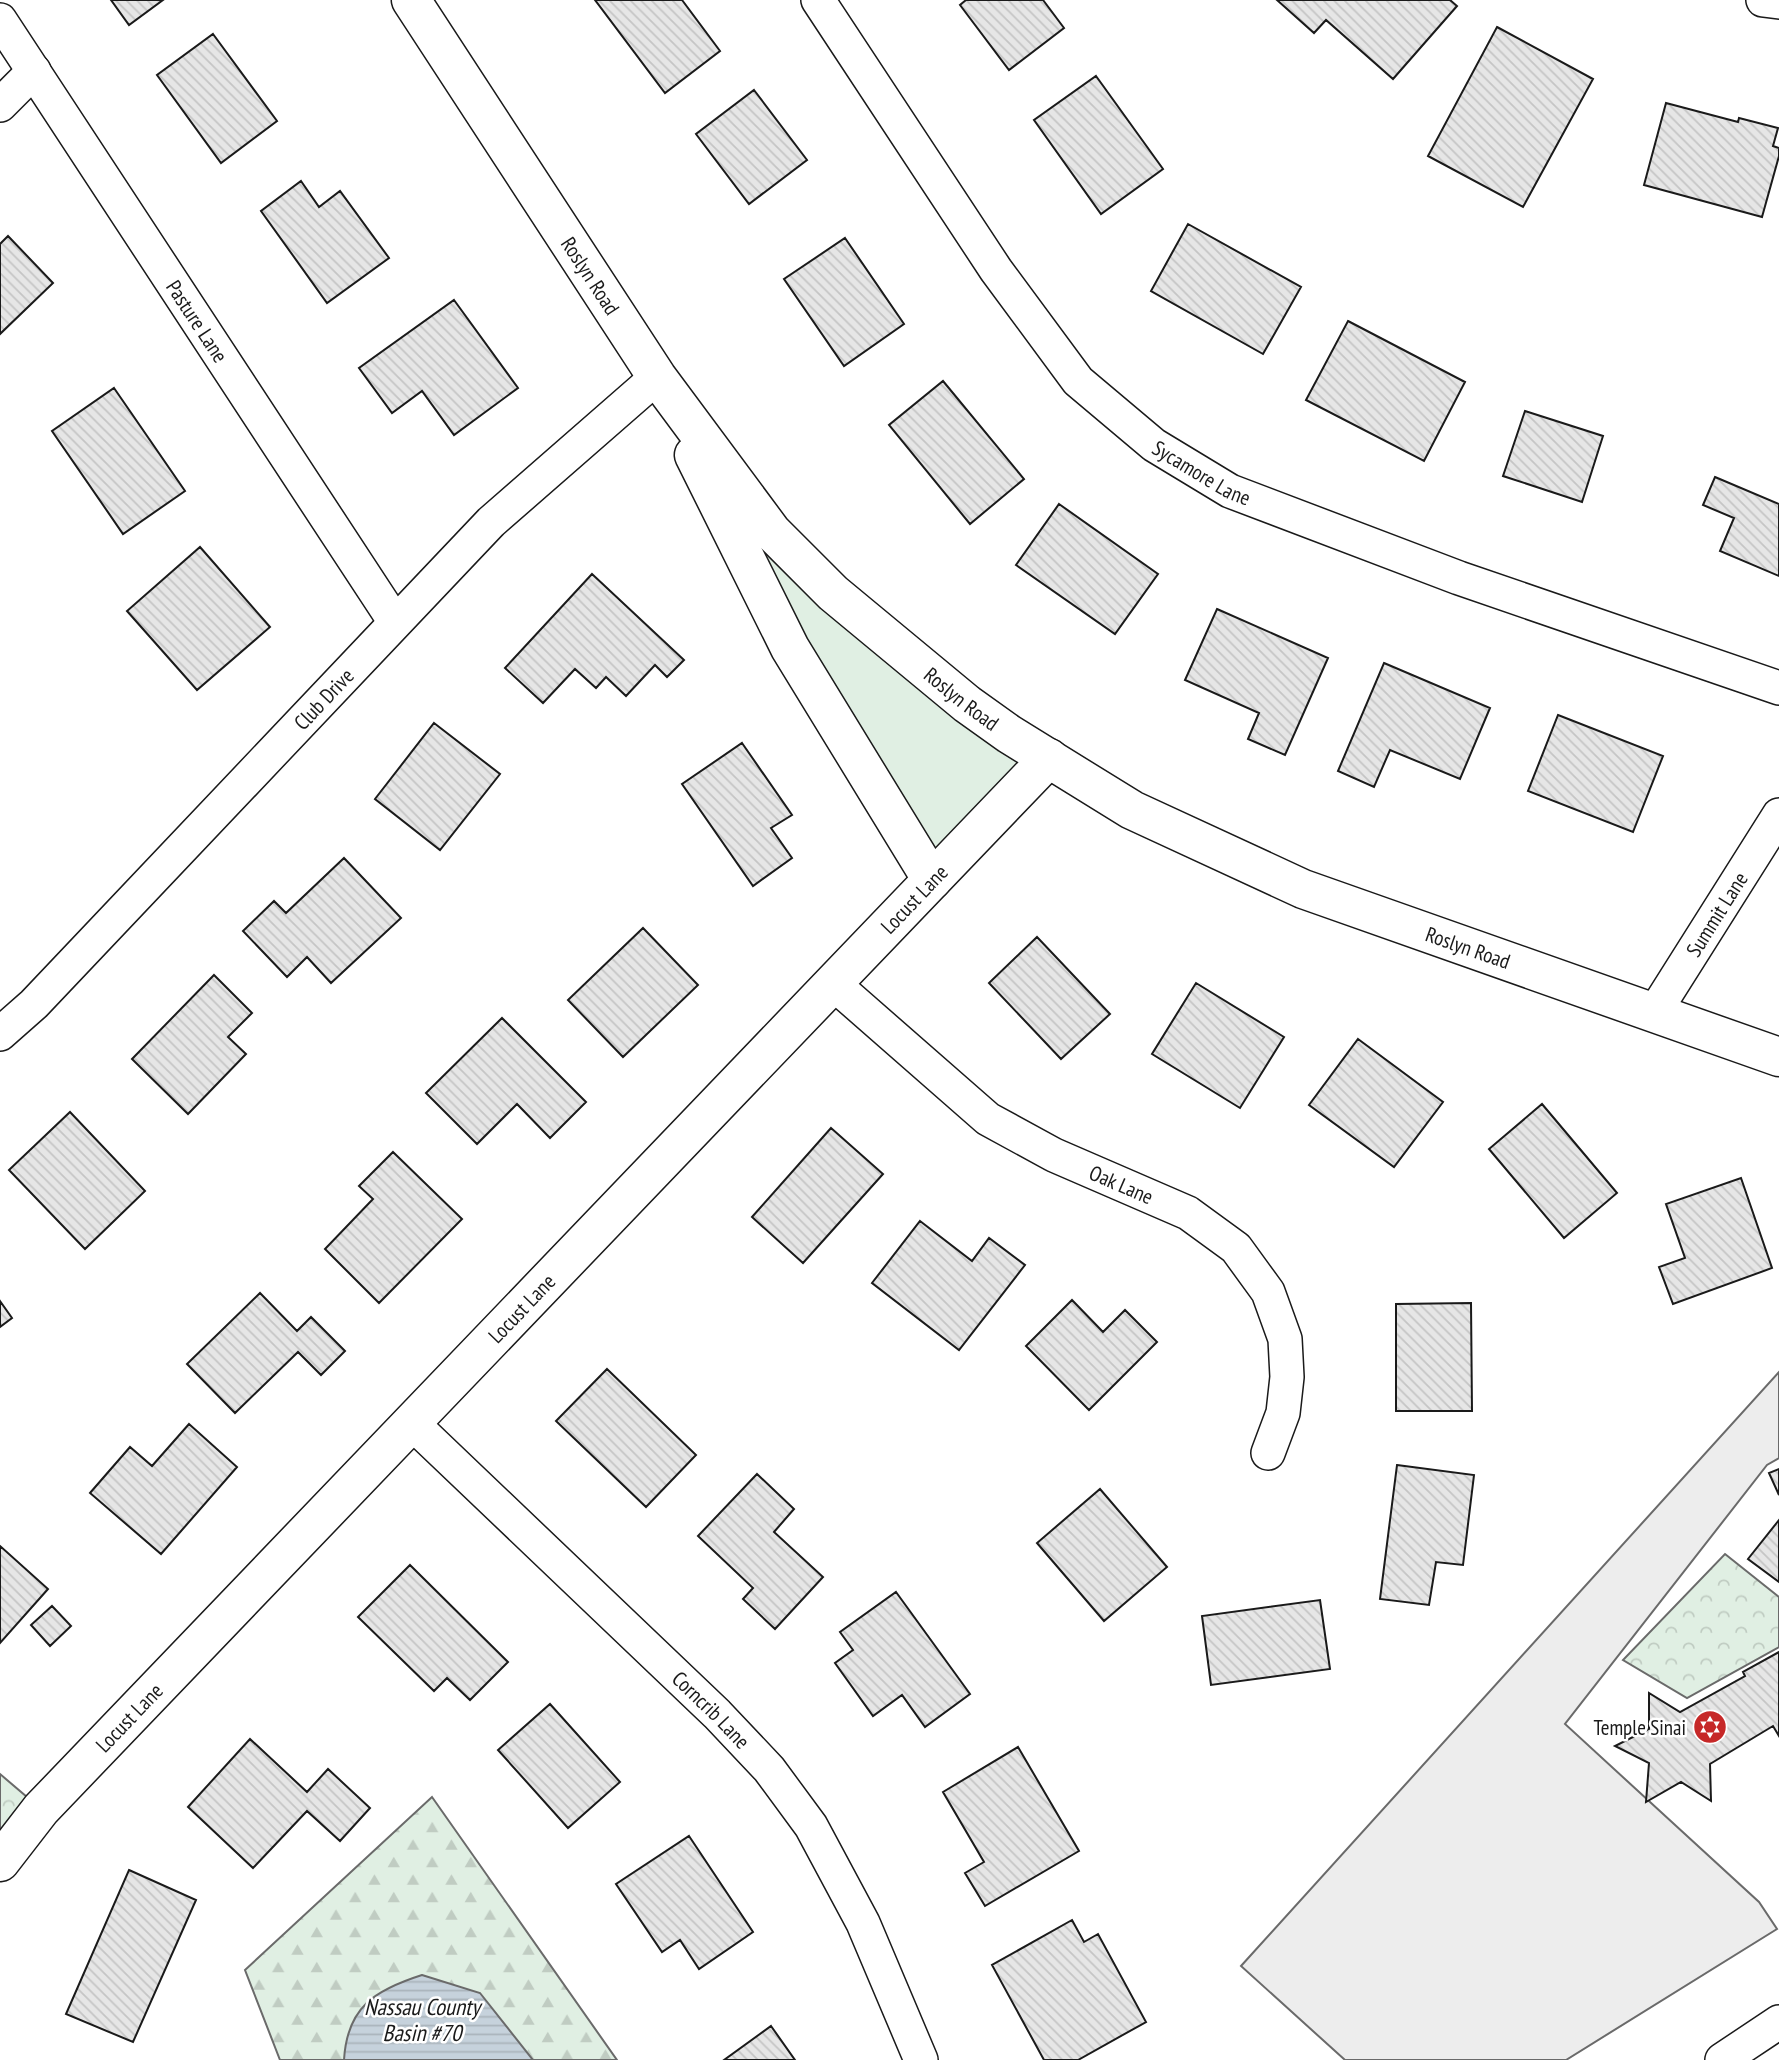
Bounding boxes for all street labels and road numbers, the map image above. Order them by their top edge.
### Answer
street label: Roslyn Road [555,231,626,320]
street label: Pasture Lane [161,275,234,367]
street label: Sycamore Lane [1148,434,1254,511]
street label: Roslyn Road [919,661,1005,736]
street label: Club Drive [288,662,359,735]
street label: Locust Lane [874,859,953,939]
street label: Summit Lane [1680,867,1753,961]
street label: Roslyn Road [1422,920,1514,975]
street label: Oak Lane [1085,1159,1157,1210]
street label: Locust Lane [482,1268,561,1348]
street label: Corncrib Lane [667,1665,756,1754]
street label: Locust Lane [90,1677,168,1758]

